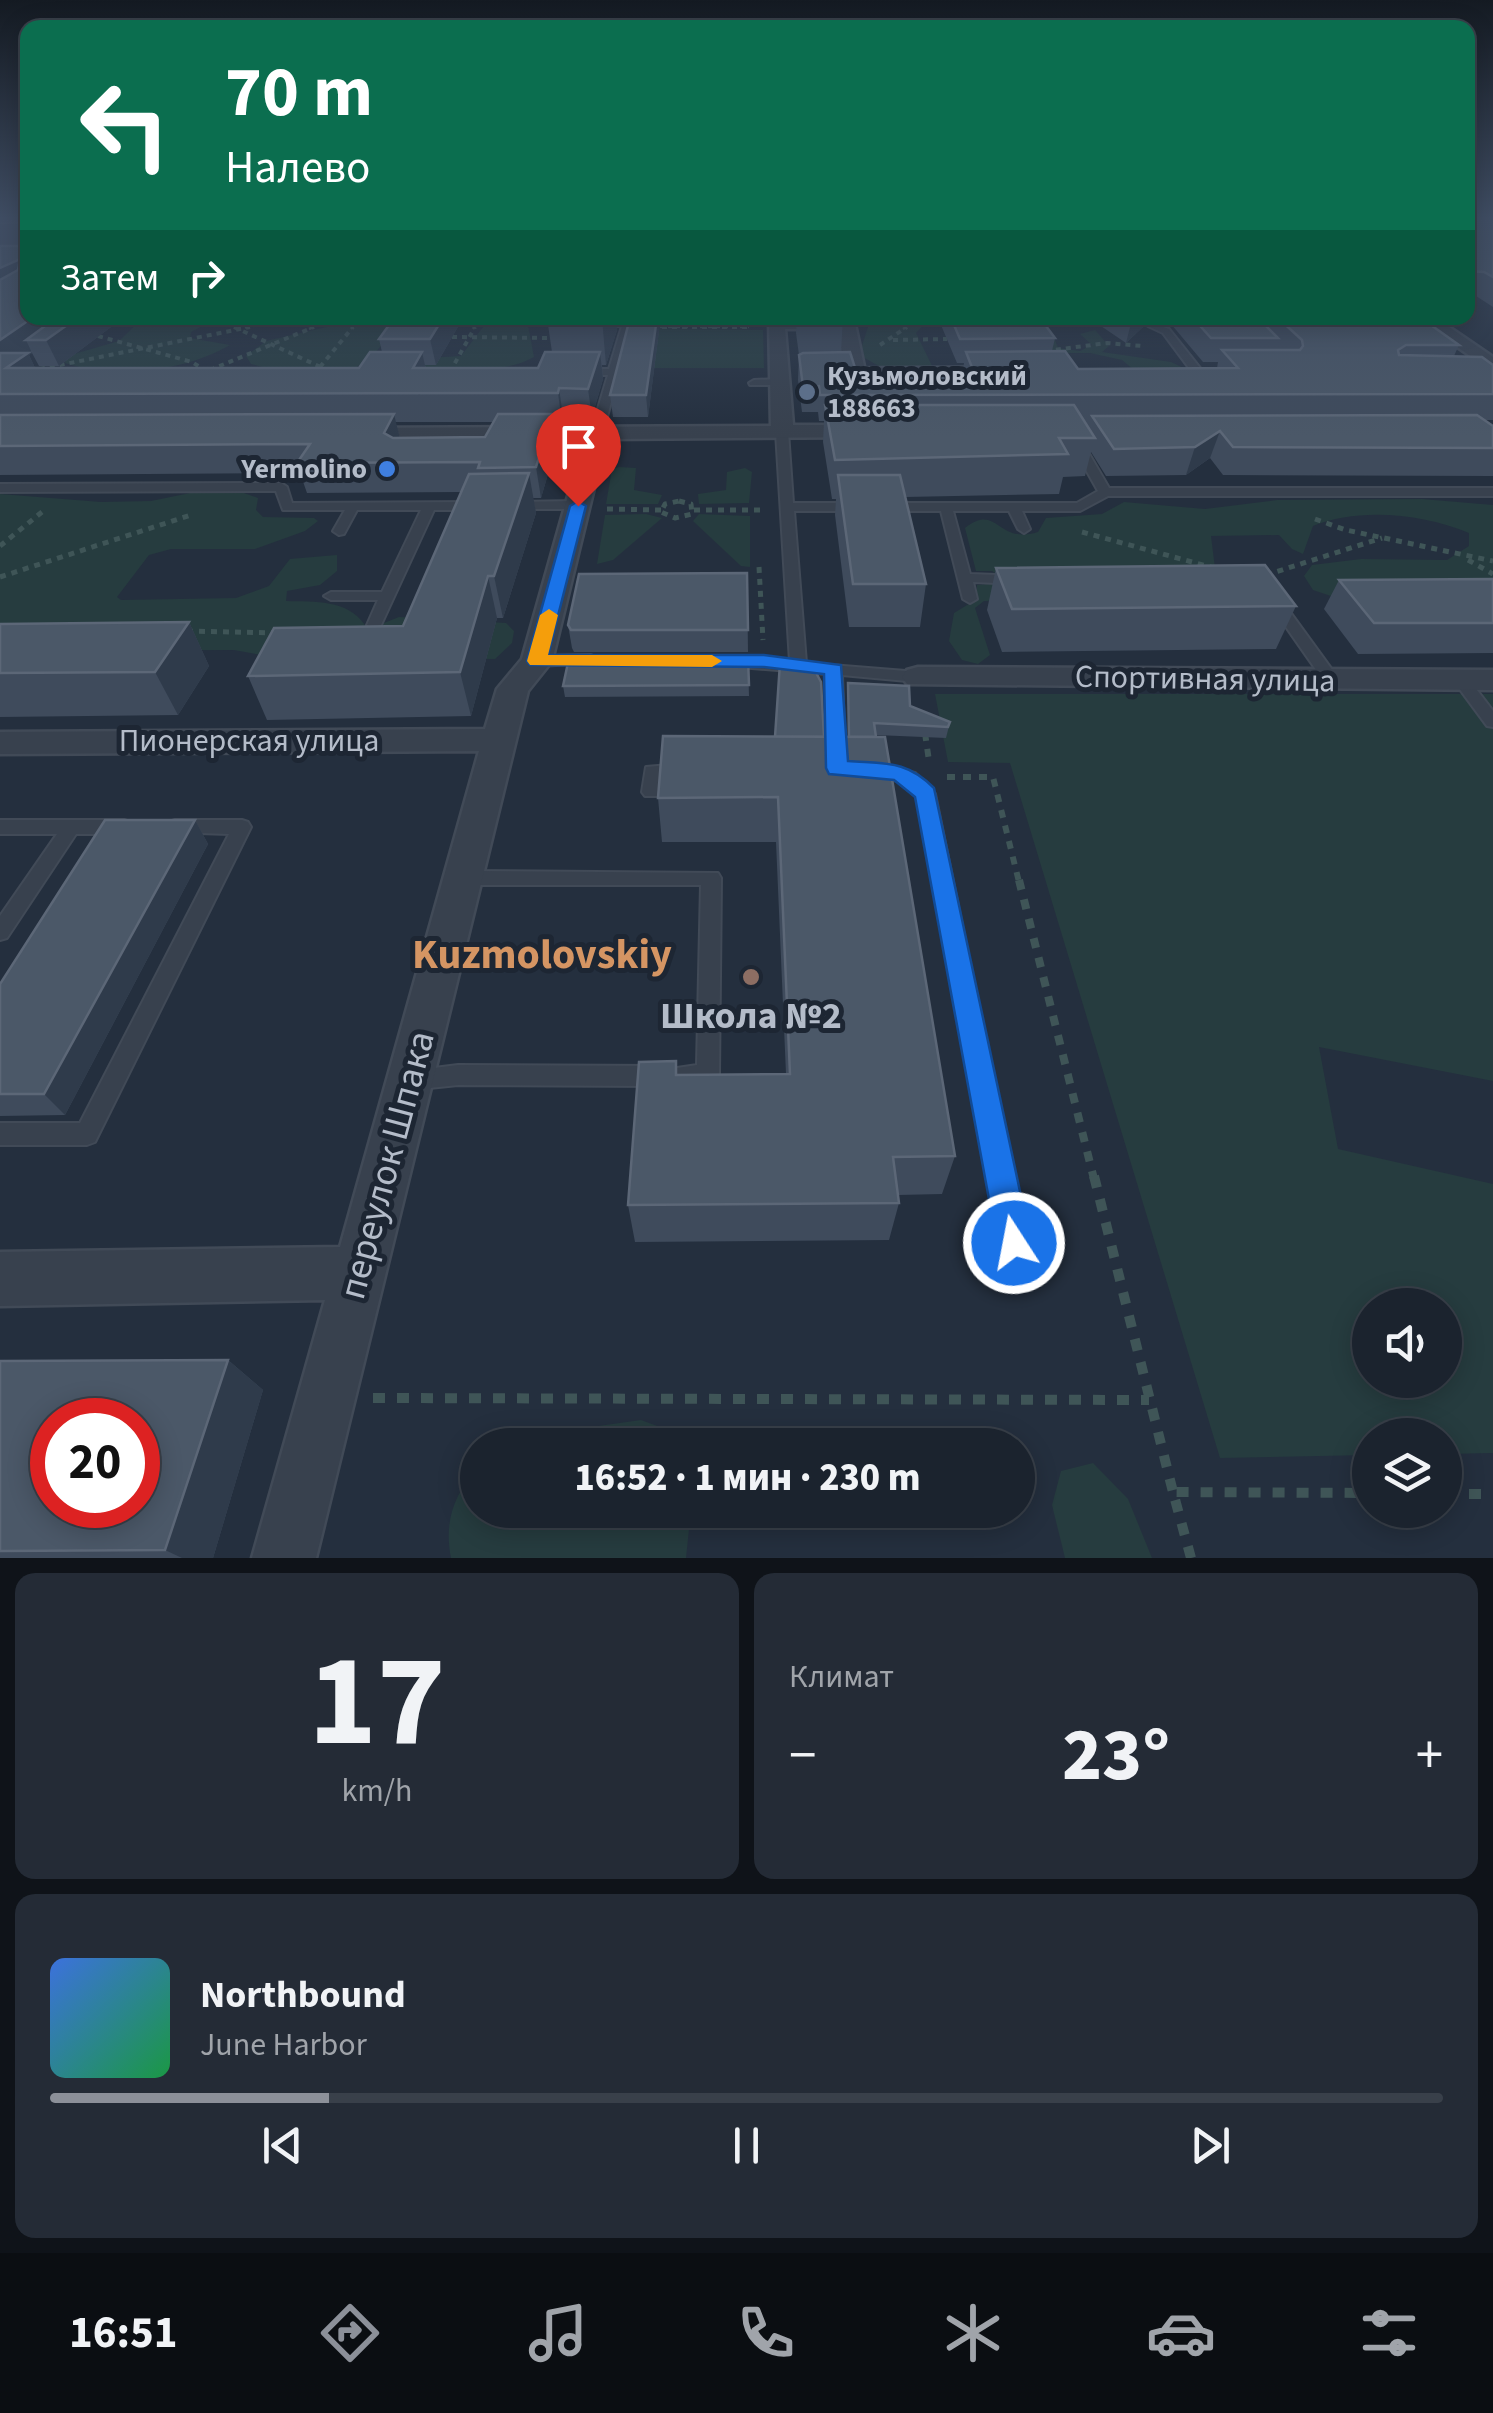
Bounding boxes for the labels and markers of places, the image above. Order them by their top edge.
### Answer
place label: Кузьмоловский 188663 [827,356,1027,428]
marker: Кузьмоловский 188663 [796,381,818,403]
pin [536,404,621,507]
place label: Yermolino [240,449,367,489]
marker: Yermolino [376,458,398,480]
marker: Школа №2 [740,966,762,988]
place label: Школа №2 [660,989,842,1043]

